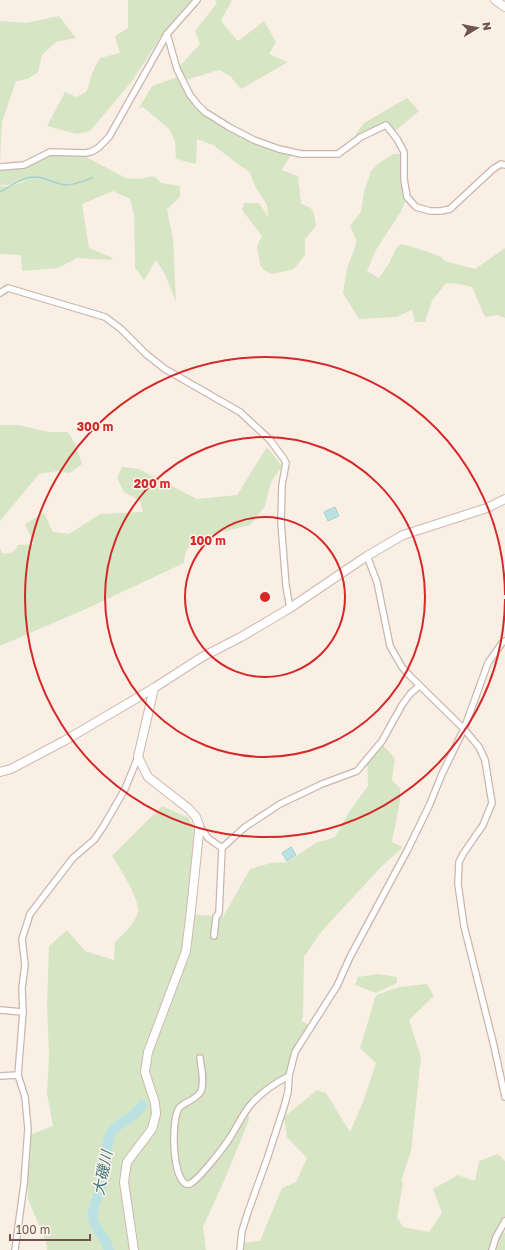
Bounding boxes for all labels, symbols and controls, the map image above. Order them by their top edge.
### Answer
north arrow [457,8,497,48]
text: N [480,21,494,31]
text: 300 m [77,419,113,434]
text: 200 m [134,476,170,491]
text: 100 m [190,533,226,548]
centre of rings [258,590,272,604]
water label: 大磯川 [89,1147,116,1197]
scale bar [10,1216,90,1242]
text: 100 m [16,1222,50,1237]

